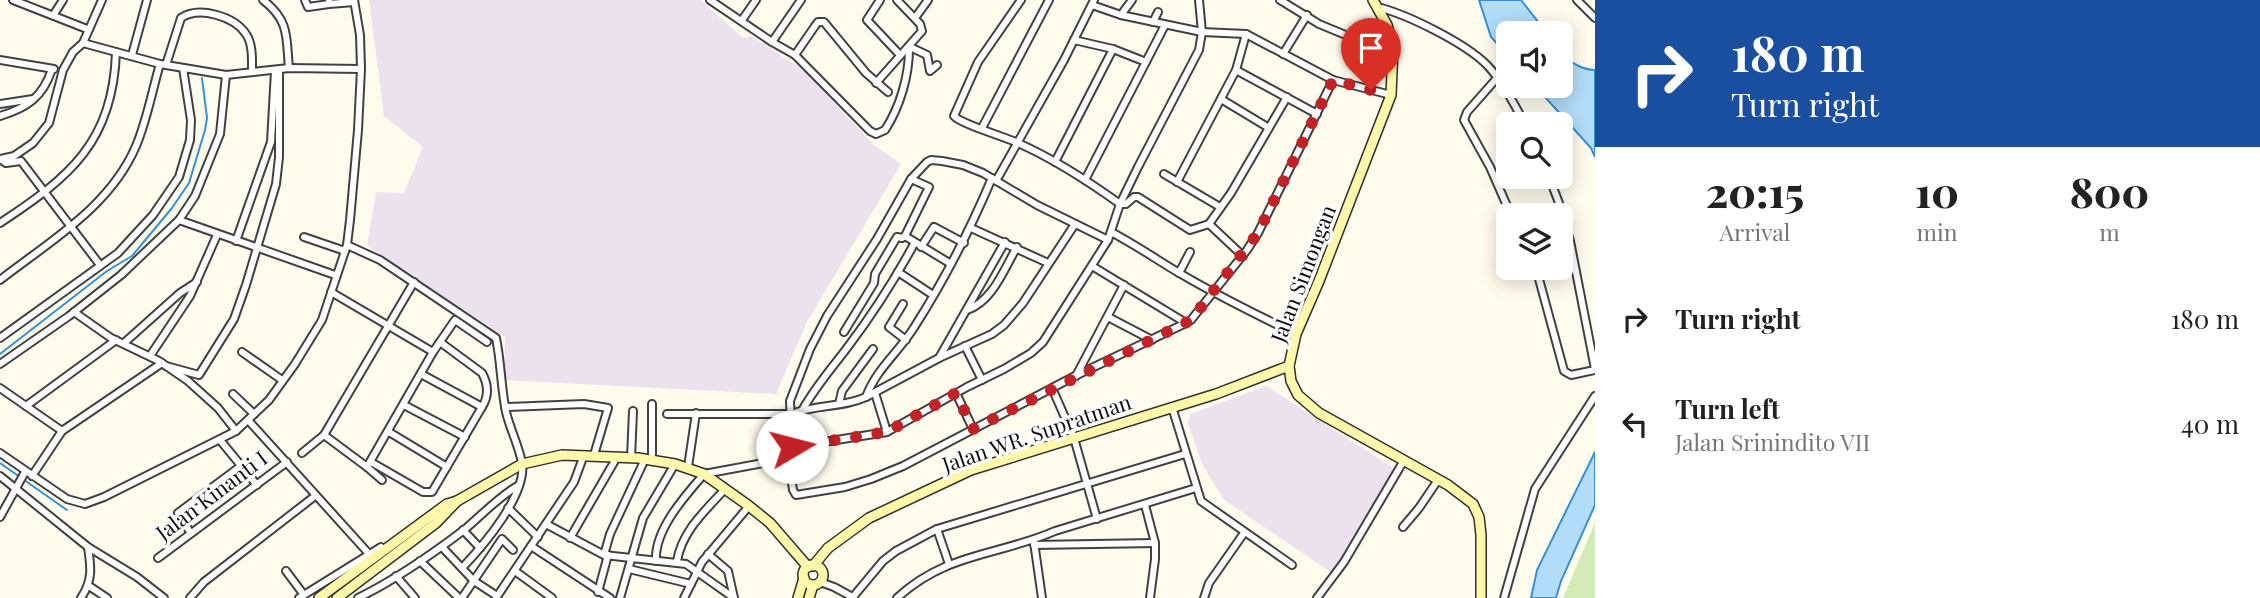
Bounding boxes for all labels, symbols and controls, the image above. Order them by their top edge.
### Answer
pin [1341,18,1401,90]
text: 180 m [1731,19,1865,84]
map controls [1496,21,1573,280]
button: sound [1496,21,1573,98]
icon: right [1616,28,1707,119]
icon: arrive [1352,29,1390,67]
text: Turn right [1731,82,1879,125]
button: search [1496,112,1573,189]
text: 20:15 [1706,163,1804,219]
text: 10 [1915,163,1959,219]
text: 800 [2070,163,2149,219]
street label: Jalan Simongan [1263,200,1341,347]
button: layers [1496,203,1573,280]
text: Arrival [1720,216,1790,247]
text: min [1917,216,1957,247]
text: m [2099,216,2120,247]
icon: right [1616,300,1654,338]
text: Turn right [1675,301,1801,336]
text: 180 m [2171,301,2239,336]
street label: Jalan WR. Supratman [937,386,1135,478]
text: Turn left [1675,391,1780,426]
icon: left [1616,405,1654,443]
text: 40 m [2181,406,2239,441]
position arrow [755,410,829,484]
text: Jalan Srinindito VII [1675,426,1870,457]
street label: Jalan Kinanti I [149,443,272,546]

